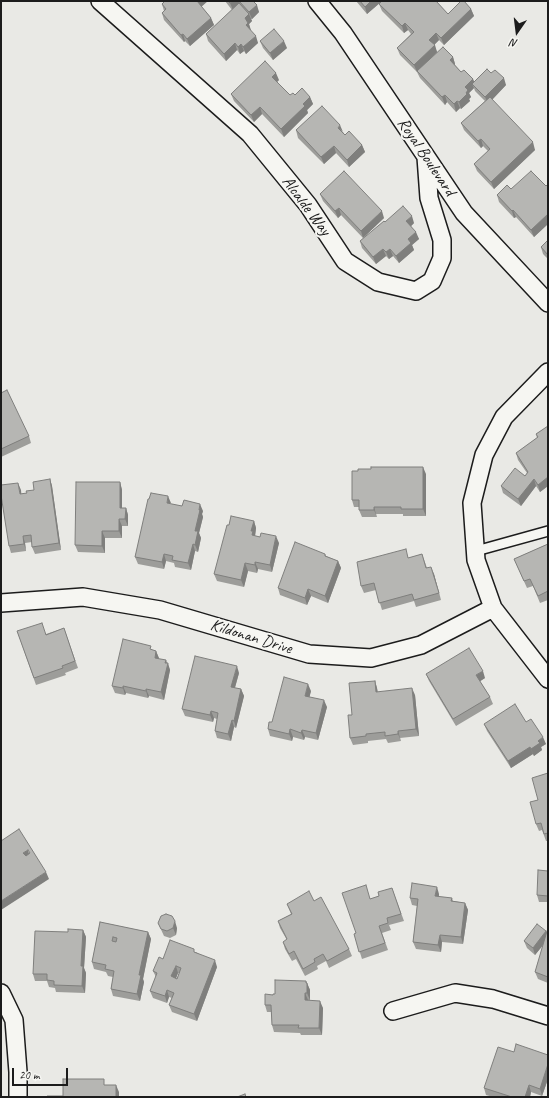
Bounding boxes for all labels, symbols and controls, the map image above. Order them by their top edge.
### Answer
north arrow [497,12,537,52]
text: N [509,36,519,51]
street label: Royal Boulevard [392,114,460,200]
street label: Alcalde Way [277,172,335,240]
street label: Kildonan Drive [208,615,294,659]
scale bar [14,1060,70,1086]
text: 20 m [19,1067,39,1083]

